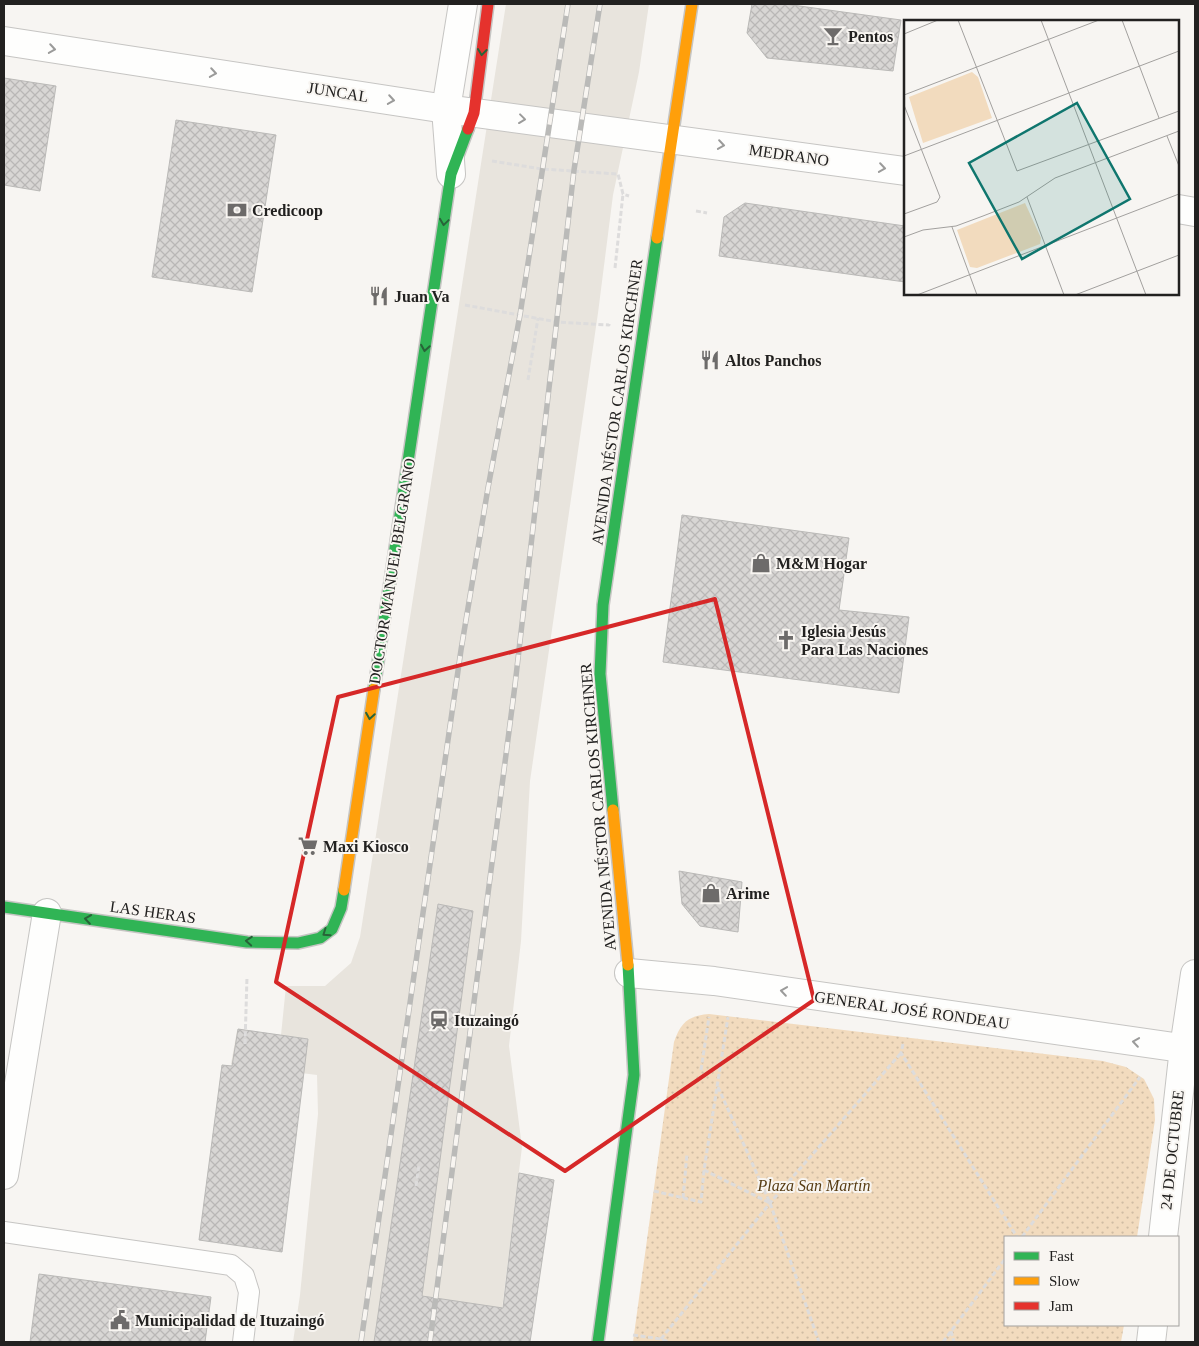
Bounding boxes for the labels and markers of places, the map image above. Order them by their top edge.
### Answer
bar icon: Pentos [822,25,844,47]
place label: Pentos [848,28,893,45]
bank icon: Credicoop [226,199,248,221]
place label: Credicoop [252,202,323,220]
restaurant icon: Juan Va [368,285,390,307]
place label: Juan Va [394,288,450,305]
restaurant icon: Altos Panchos [699,349,721,371]
place label: Altos Panchos [725,352,821,369]
shop icon: M&M Hogar [750,552,772,574]
place label: M&M Hogar [776,555,867,573]
place label: Iglesia Jesús Para Las Naciones [801,623,928,658]
church icon: Iglesia Jesús Para Las Naciones [775,629,797,651]
supermarket icon: Maxi Kiosco [297,835,319,857]
place label: Maxi Kiosco [323,838,409,855]
shop icon: Arime [700,882,722,904]
place label: Arime [726,885,770,902]
station icon: Ituzaingó [428,1009,450,1031]
place label: Ituzaingó [454,1012,519,1030]
public building icon: Municipalidad de Ituzaingó [109,1309,131,1331]
place label: Municipalidad de Ituzaingó [135,1312,324,1330]

